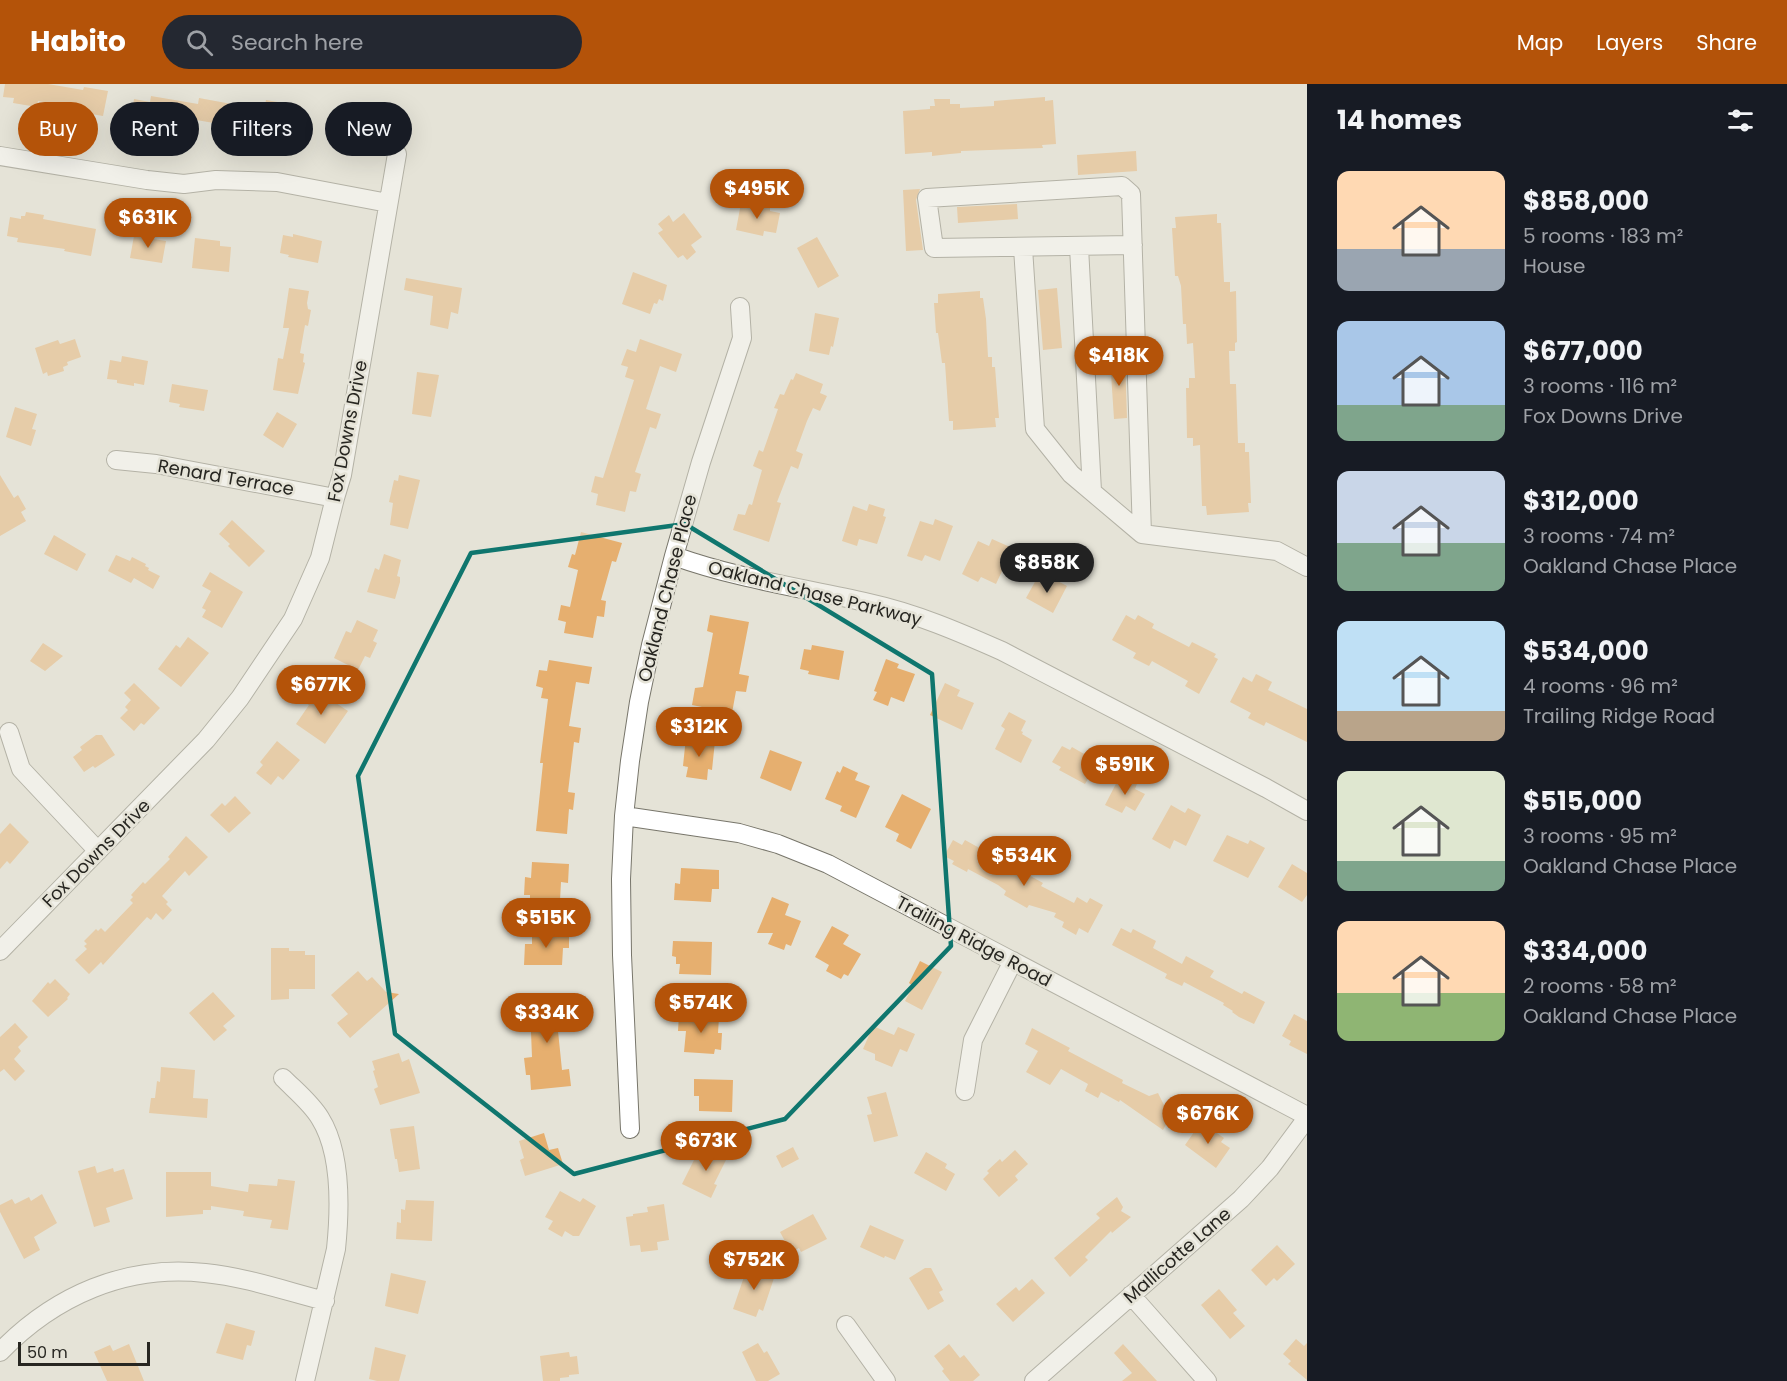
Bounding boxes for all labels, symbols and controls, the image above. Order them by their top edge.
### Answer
search box [162,15,582,69]
text: Habito [30,22,126,61]
icon: search [183,26,216,59]
text: Search here [231,27,363,58]
text: Map [1517,28,1563,57]
text: Layers [1596,28,1663,57]
text: Share [1696,28,1757,57]
chip: Buy [18,102,98,156]
chip: Rent [110,102,199,156]
chip: Filters [211,102,313,156]
chip: New [325,102,412,156]
text: 14 homes [1337,102,1462,138]
icon: filters [1724,104,1757,137]
pin: $495K [715,169,799,220]
text: $495K [724,174,790,202]
text: $858,000 [1523,183,1649,219]
icon: home [1385,195,1457,267]
pin: $631K [106,198,190,249]
text: $631K [118,203,178,231]
text: 5 rooms · 183 m² [1523,222,1683,250]
text: House [1523,252,1585,280]
text: $677,000 [1523,333,1643,369]
pin: $418K [1077,336,1161,387]
text: $418K [1088,341,1150,369]
icon: home [1385,345,1457,417]
street label: Fox Downs Drive [321,358,373,504]
text: 3 rooms · 116 m² [1523,372,1677,400]
text: Fox Downs Drive [1523,402,1683,430]
street label: Renard Terrace [156,453,296,501]
text: $312,000 [1523,483,1639,519]
street label: Oakland Chase Place [632,491,702,685]
icon: home [1385,495,1457,567]
text: 3 rooms · 74 m² [1523,522,1675,550]
pin: $858K [1005,543,1089,594]
text: $858K [1014,548,1080,576]
text: Oakland Chase Place [1523,552,1737,580]
street label: Oakland Chase Parkway [706,554,924,632]
text: $534,000 [1523,633,1649,669]
icon: home [1385,645,1457,717]
pin: $677K [279,665,363,716]
text: $677K [290,670,352,698]
text: 4 rooms · 96 m² [1523,672,1678,700]
text: Trailing Ridge Road [1523,702,1715,730]
pin: $312K [657,707,741,758]
text: $312K [670,712,728,740]
pin: $591K [1083,745,1167,796]
text: $591K [1095,750,1155,778]
text: $515,000 [1523,783,1642,819]
street label: Fox Downs Drive [36,793,156,913]
icon: home [1385,795,1457,867]
text: 3 rooms · 95 m² [1523,822,1677,850]
pin: $534K [982,836,1066,887]
text: $534K [991,841,1057,869]
text: Oakland Chase Place [1523,852,1737,880]
street label: Trailing Ridge Road [892,889,1056,993]
pin: $515K [504,898,588,949]
text: $515K [516,903,576,931]
text: $334,000 [1523,933,1648,969]
icon: home [1385,945,1457,1017]
text: 2 rooms · 58 m² [1523,972,1677,1000]
pin: $574K [659,983,743,1034]
text: $574K [669,988,733,1016]
pin: $334K [505,993,589,1044]
text: $334K [515,998,579,1026]
text: Oakland Chase Place [1523,1002,1737,1030]
pin: $676K [1166,1094,1250,1145]
text: $676K [1176,1099,1240,1127]
pin: $673K [664,1121,748,1172]
text: $673K [675,1126,737,1154]
street label: Mallicotte Lane [1118,1201,1236,1309]
pin: $752K [712,1240,796,1291]
text: $752K [723,1245,785,1273]
scale bar [18,1339,150,1366]
text: 50 m [27,1341,68,1364]

